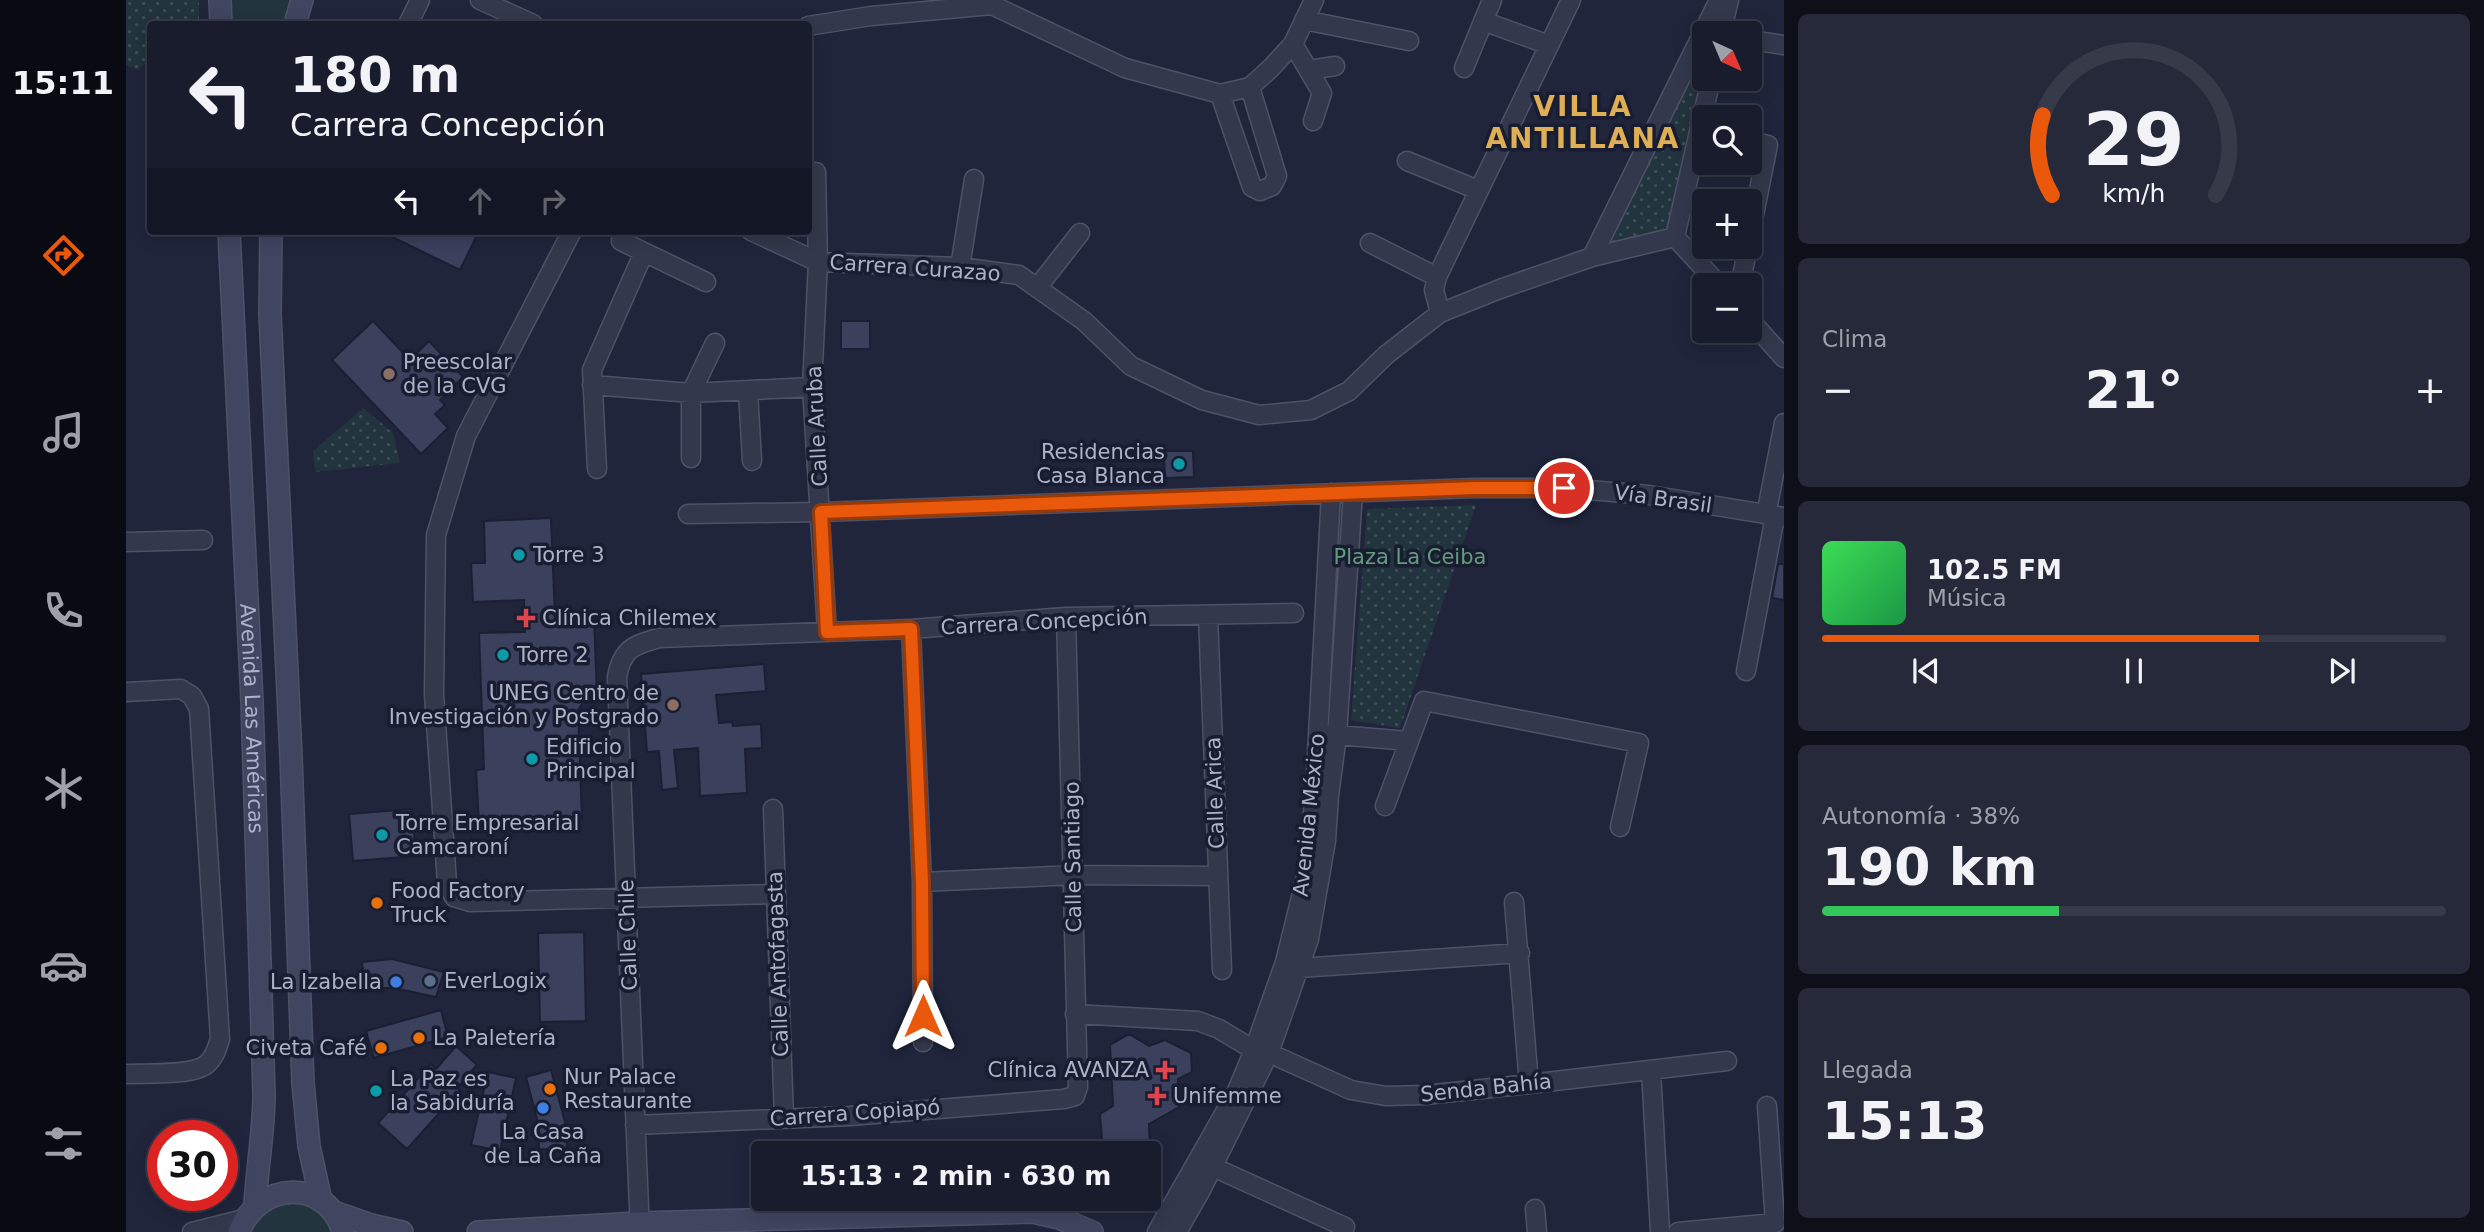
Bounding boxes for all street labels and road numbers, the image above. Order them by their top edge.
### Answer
street label: Carrera Curazao [829,250,1001,286]
street label: Calle Aruba [802,365,832,487]
street label: Vía Brasil [1613,480,1713,518]
street label: Avenida Las Américas [235,603,268,834]
street label: Carrera Concepción [940,605,1148,639]
street label: Avenida México [1289,732,1329,898]
street label: Calle Arica [1201,737,1229,849]
street label: Calle Santiago [1060,781,1086,933]
street label: Calle Antofagasta [763,871,793,1057]
street label: Calle Chile [614,879,642,991]
street label: Senda Bahía [1419,1069,1553,1107]
street label: Carrera Copiapó [769,1095,941,1131]

